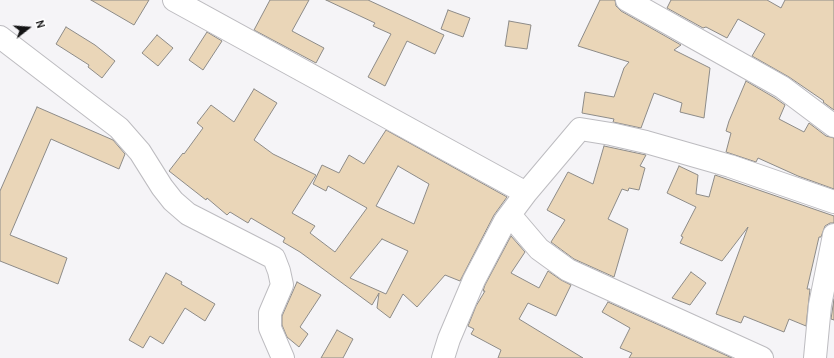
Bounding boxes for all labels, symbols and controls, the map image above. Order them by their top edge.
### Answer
north arrow [8,8,48,48]
text: N [33,19,47,30]

